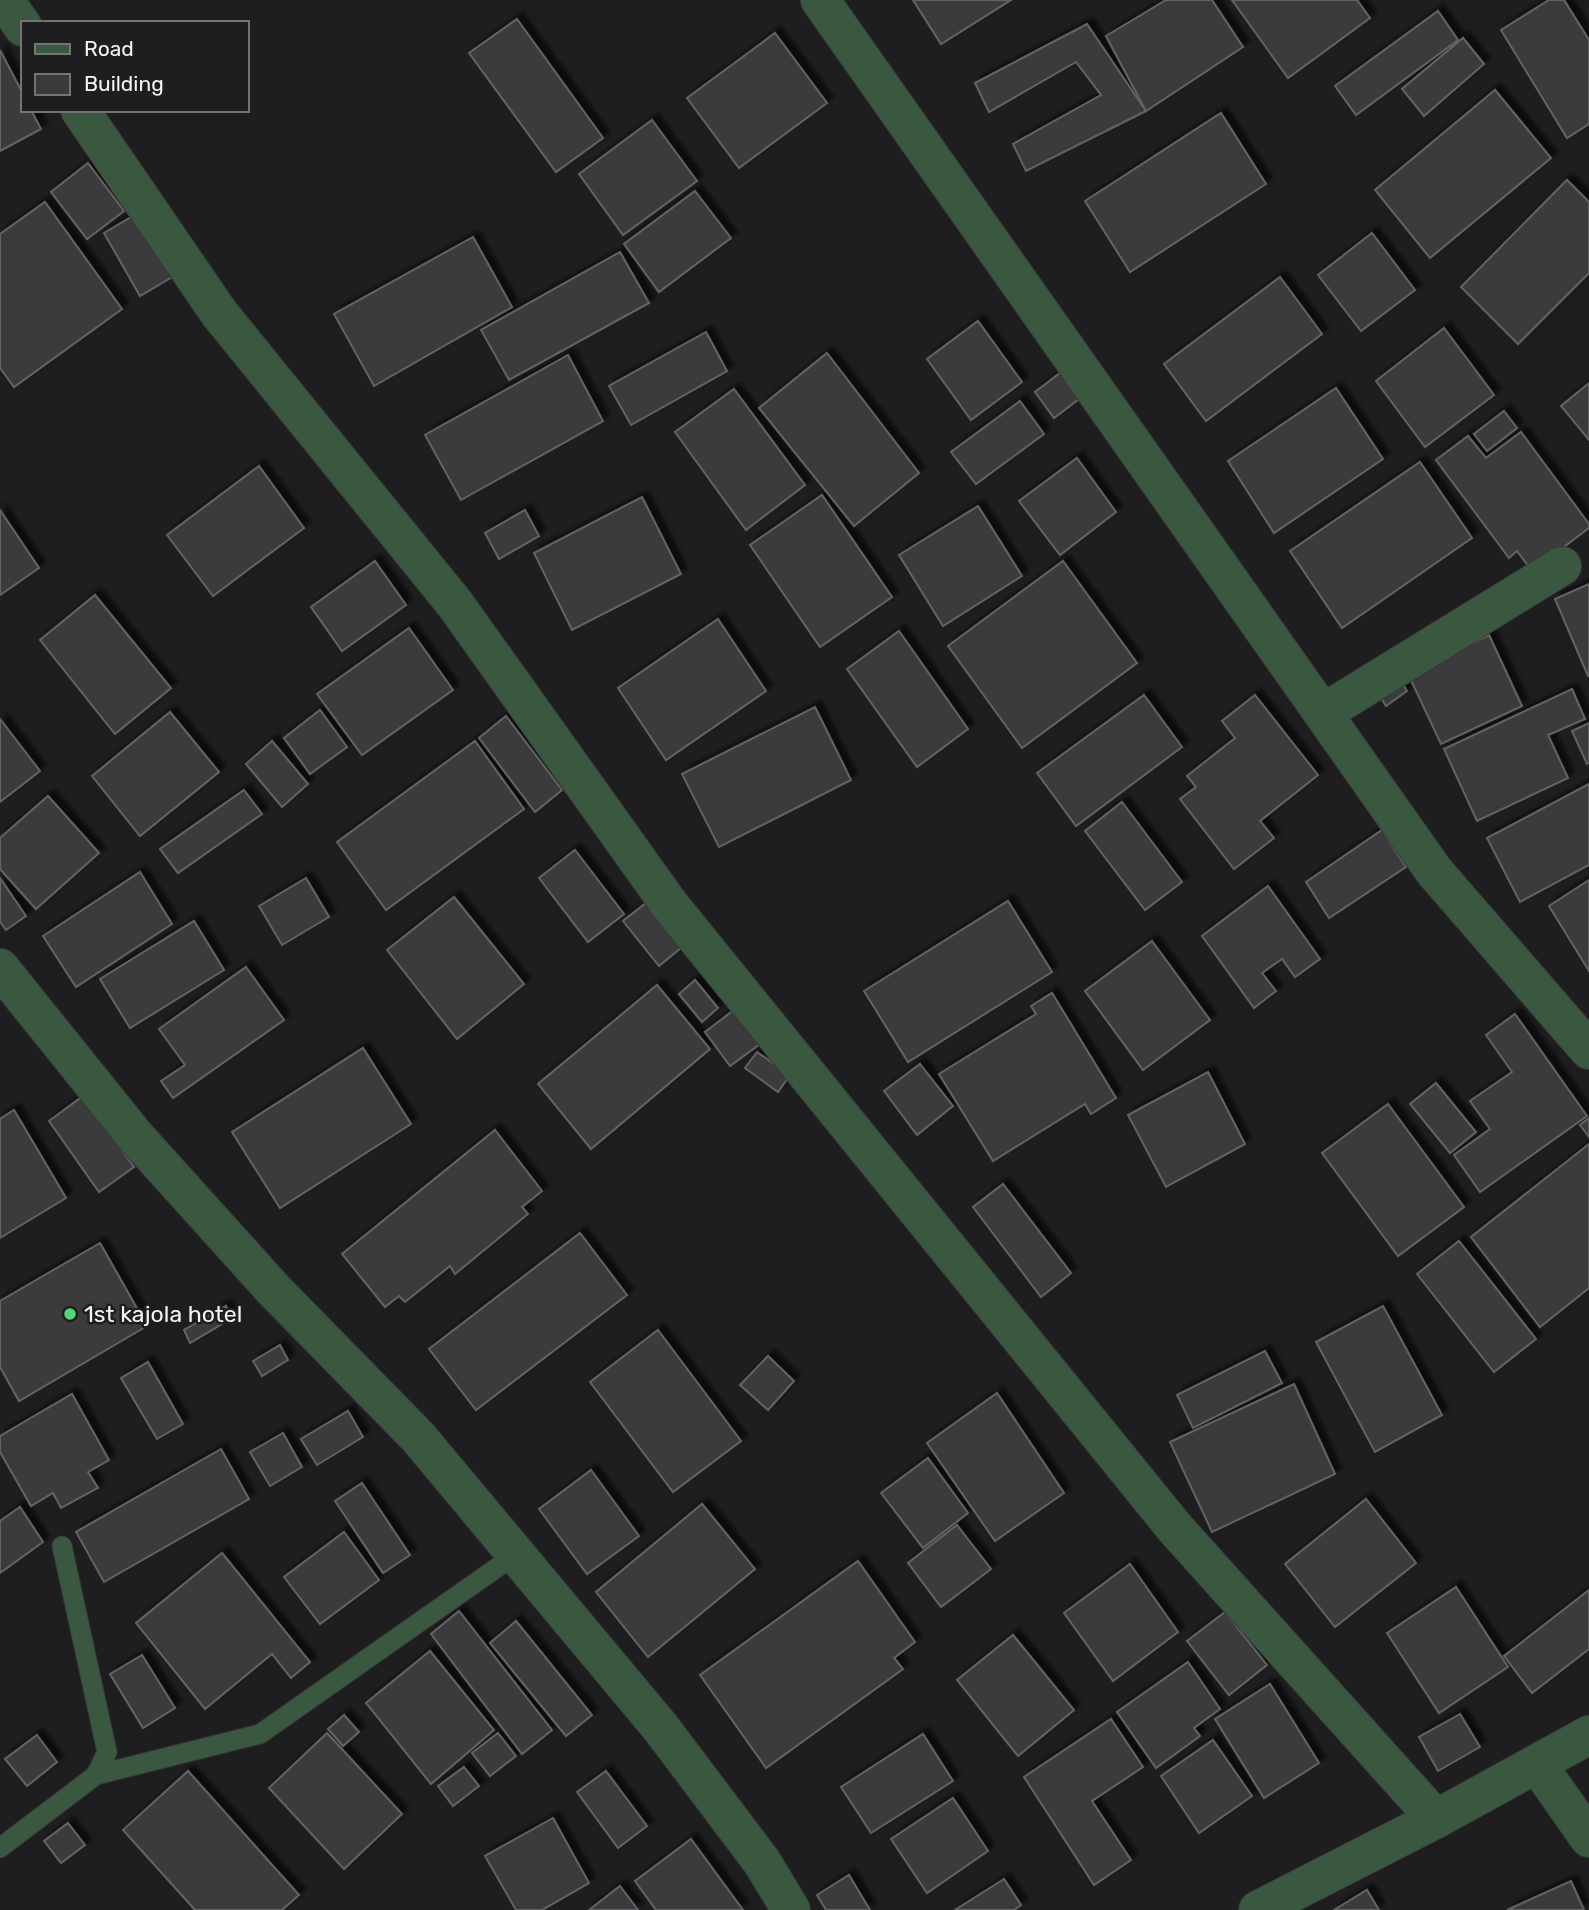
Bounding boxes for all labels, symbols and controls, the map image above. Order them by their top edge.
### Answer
legend [21,21,248,112]
text: Road [84,36,134,61]
text: Building [84,71,164,96]
place label: 1st kajola hotel [84,1300,242,1328]
marker: 1st kajola hotel [62,1306,78,1322]

